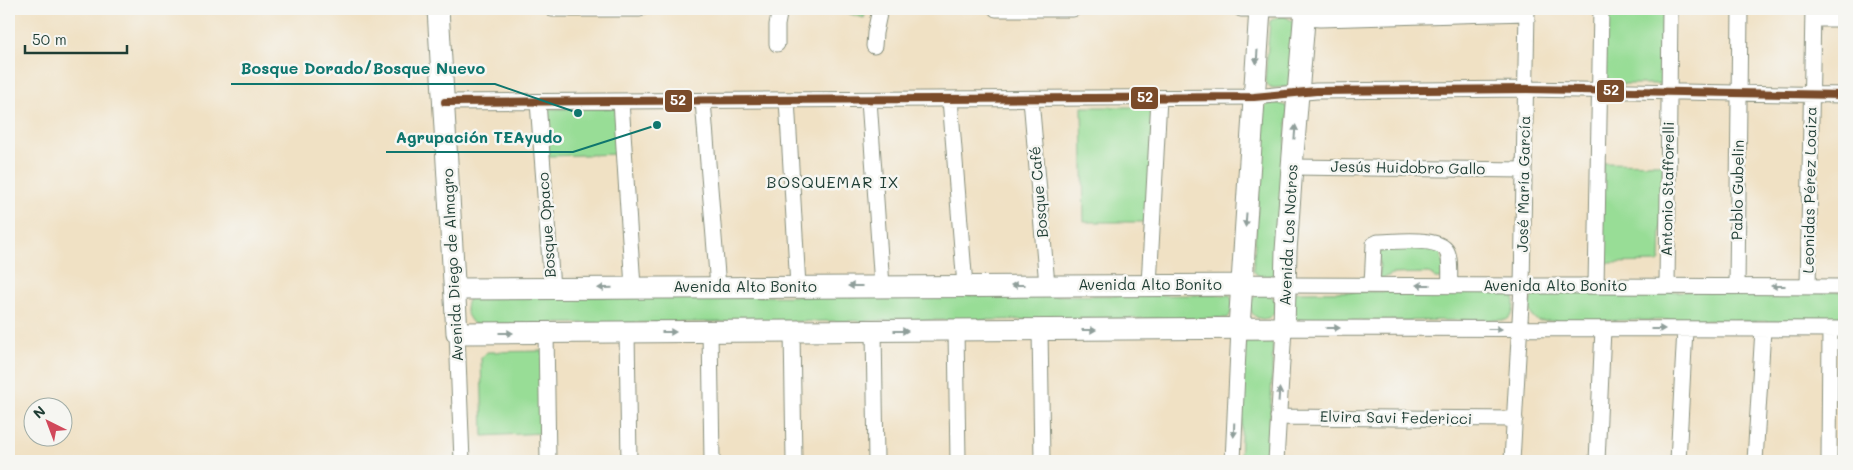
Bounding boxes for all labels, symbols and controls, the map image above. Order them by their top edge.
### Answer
scale bar [25,22,128,54]
text: 50 m [32,29,67,49]
one-way arrow [1252,50,1260,66]
callout: Bosque Dorado/Bosque Nuevo [231,53,495,84]
text: Bosque Dorado/Bosque Nuevo [241,57,486,78]
line badge: 52 [1596,79,1625,103]
text: 52 [1603,80,1619,99]
line badge: 52 [1130,86,1159,110]
text: 52 [1137,87,1153,106]
line badge: 52 [664,89,693,113]
text: 52 [670,90,686,109]
street label: Leonidas Pérez Loaiza [1798,106,1820,274]
street label: José María García [1512,115,1534,253]
callout: Agrupación TEAyudo [386,121,573,152]
street label: Antonio Stafforelli [1656,121,1678,256]
one-way arrow [1291,123,1299,139]
text: Agrupación TEAyudo [396,126,562,147]
street label: Pablo Gubelin [1726,140,1748,240]
street label: Bosque Café [1024,145,1052,239]
street label: Jesús Huidobro Gallo [1331,156,1486,178]
street label: Avenida Los Notros [1274,164,1302,306]
street label: Avenida Diego de Almagro [437,168,467,362]
district label: BOSQUEMAR IX [767,171,899,192]
street label: Bosque Opaco [532,172,560,278]
one-way arrow [1241,212,1249,228]
street label: Avenida Alto Bonito [1078,274,1222,294]
street label: Avenida Alto Bonito [1483,275,1627,295]
street label: Avenida Alto Bonito [673,276,817,296]
one-way arrow [1009,281,1025,289]
one-way arrow [1415,281,1431,289]
one-way arrow [847,282,863,290]
one-way arrow [1770,282,1786,290]
one-way arrow [597,284,613,292]
one-way arrow [1325,324,1341,332]
one-way arrow [1081,325,1097,333]
one-way arrow [1487,325,1503,333]
one-way arrow [1650,325,1666,333]
one-way arrow [893,327,909,335]
one-way arrow [661,328,677,336]
one-way arrow [498,329,514,337]
one-way arrow [1276,387,1284,403]
north arrow [22,398,72,448]
text: N [29,401,49,423]
street label: Elvira Savi Federicci [1320,406,1472,428]
one-way arrow [1230,422,1238,438]

